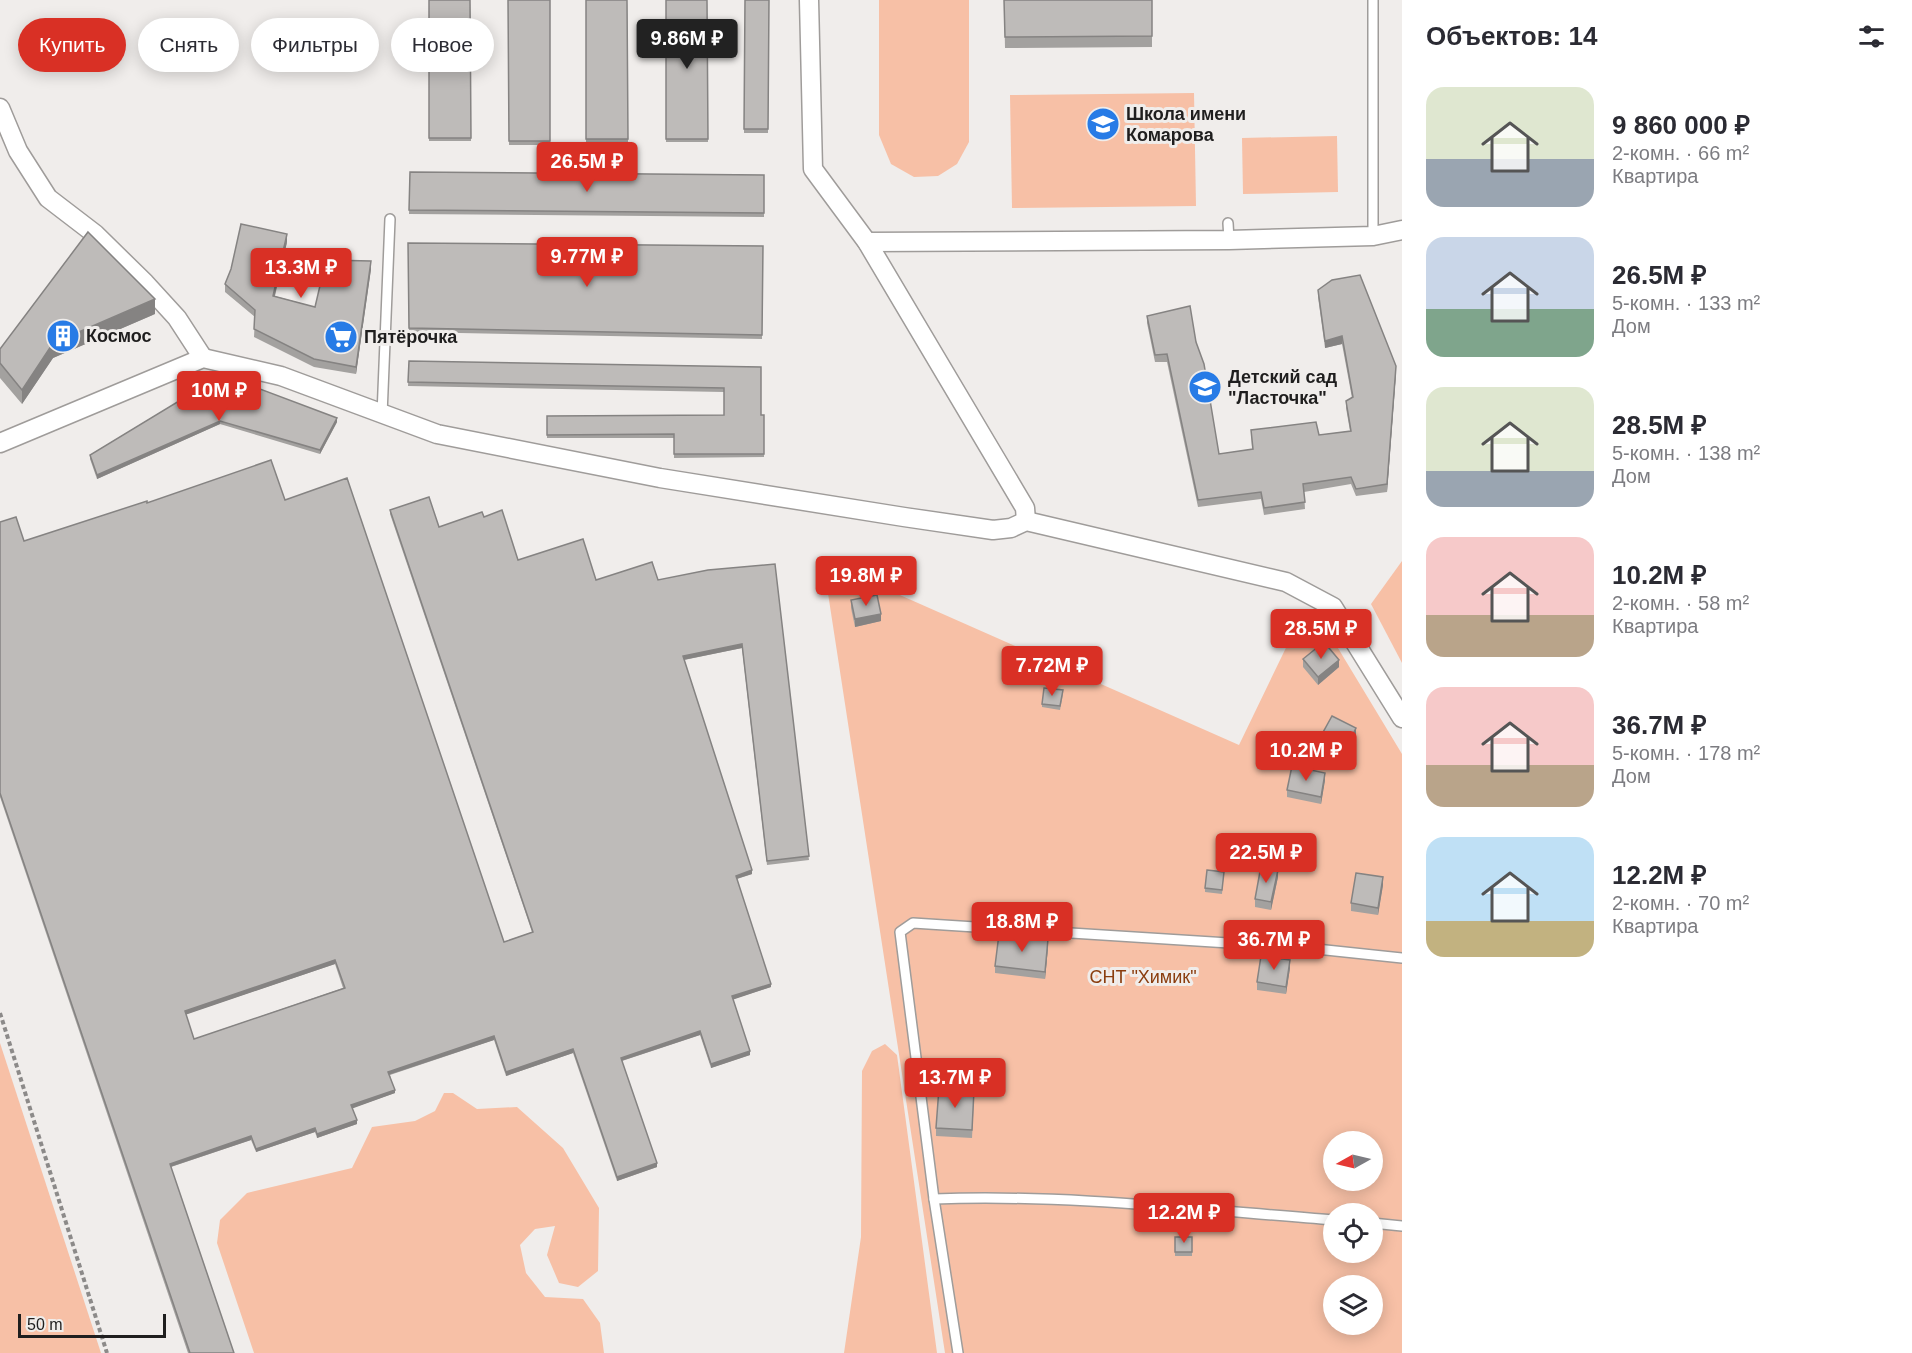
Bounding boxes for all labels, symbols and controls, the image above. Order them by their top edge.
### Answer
chip: Купить [18,18,126,72]
chip: Снять [138,18,239,72]
chip: Фильтры [251,18,379,72]
chip: Новое [391,18,494,72]
pin: 9.86M ₽ [632,19,742,70]
icon: filters [1855,20,1888,53]
text: Объектов: 14 [1426,21,1597,51]
text: 9.86M ₽ [651,27,723,49]
place label: Школа имени Комарова [1126,104,1246,145]
school or university icon: Школа имени Комарова [1085,106,1121,142]
text: 9 860 000 ₽ [1612,110,1750,140]
icon: home [1474,111,1546,183]
pin: 26.5M ₽ [532,142,642,193]
text: 2-комн. · 66 m² [1612,142,1749,164]
text: 26.5M ₽ [551,150,623,172]
text: Квартира [1612,165,1698,187]
pin: 9.77M ₽ [532,237,642,288]
text: 9.77M ₽ [551,245,623,267]
pin: 13.3M ₽ [246,248,356,299]
text: 13.3M ₽ [265,256,337,278]
text: 26.5M ₽ [1612,260,1707,290]
icon: home [1474,261,1546,333]
text: 5-комн. · 133 m² [1612,292,1760,314]
text: Дом [1612,315,1651,337]
building icon: Космос [45,318,81,354]
supermarket icon: Пятёрочка [323,319,359,355]
place label: Космос [86,326,152,346]
place label: Пятёрочка [364,327,458,347]
place label: Детский сад "Ласточка" [1228,367,1338,408]
school or university icon: Детский сад "Ласточка" [1187,369,1223,405]
pin: 10M ₽ [177,371,261,422]
text: 10M ₽ [191,379,247,401]
text: 28.5M ₽ [1612,410,1707,440]
icon: home [1474,411,1546,483]
text: 5-комн. · 138 m² [1612,442,1760,464]
text: Дом [1612,465,1651,487]
pin: 19.8M ₽ [811,556,921,607]
text: 10.2M ₽ [1612,560,1707,590]
icon: home [1474,561,1546,633]
text: 19.8M ₽ [830,564,902,586]
text: 2-комн. · 58 m² [1612,592,1749,614]
pin: 28.5M ₽ [1266,609,1376,660]
text: Квартира [1612,615,1698,637]
text: 28.5M ₽ [1285,617,1357,639]
pin: 7.72M ₽ [997,646,1107,697]
text: 7.72M ₽ [1016,654,1088,676]
text: 36.7M ₽ [1612,710,1707,740]
icon: home [1474,711,1546,783]
pin: 10.2M ₽ [1251,731,1361,782]
text: 10.2M ₽ [1270,739,1342,761]
text: 5-комн. · 178 m² [1612,742,1760,764]
text: Дом [1612,765,1651,787]
pin: 22.5M ₽ [1211,833,1321,884]
text: 22.5M ₽ [1230,841,1302,863]
text: 12.2M ₽ [1612,860,1707,890]
icon: home [1474,861,1546,933]
text: 2-комн. · 70 m² [1612,892,1749,914]
pin: 18.8M ₽ [967,902,1077,953]
text: 18.8M ₽ [986,910,1058,932]
text: Квартира [1612,915,1698,937]
pin: 36.7M ₽ [1219,920,1329,971]
text: 36.7M ₽ [1238,928,1310,950]
park label: СНТ "Химик" [1089,967,1197,987]
pin: 13.7M ₽ [900,1058,1010,1109]
text: 13.7M ₽ [919,1066,991,1088]
north arrow [1323,1131,1383,1191]
map controls [1323,1131,1383,1335]
pin: 12.2M ₽ [1129,1193,1239,1244]
text: 12.2M ₽ [1148,1201,1220,1223]
button: locate [1323,1203,1383,1263]
button: layers [1323,1275,1383,1335]
scale bar [18,1311,166,1338]
text: 50 m [27,1316,63,1333]

